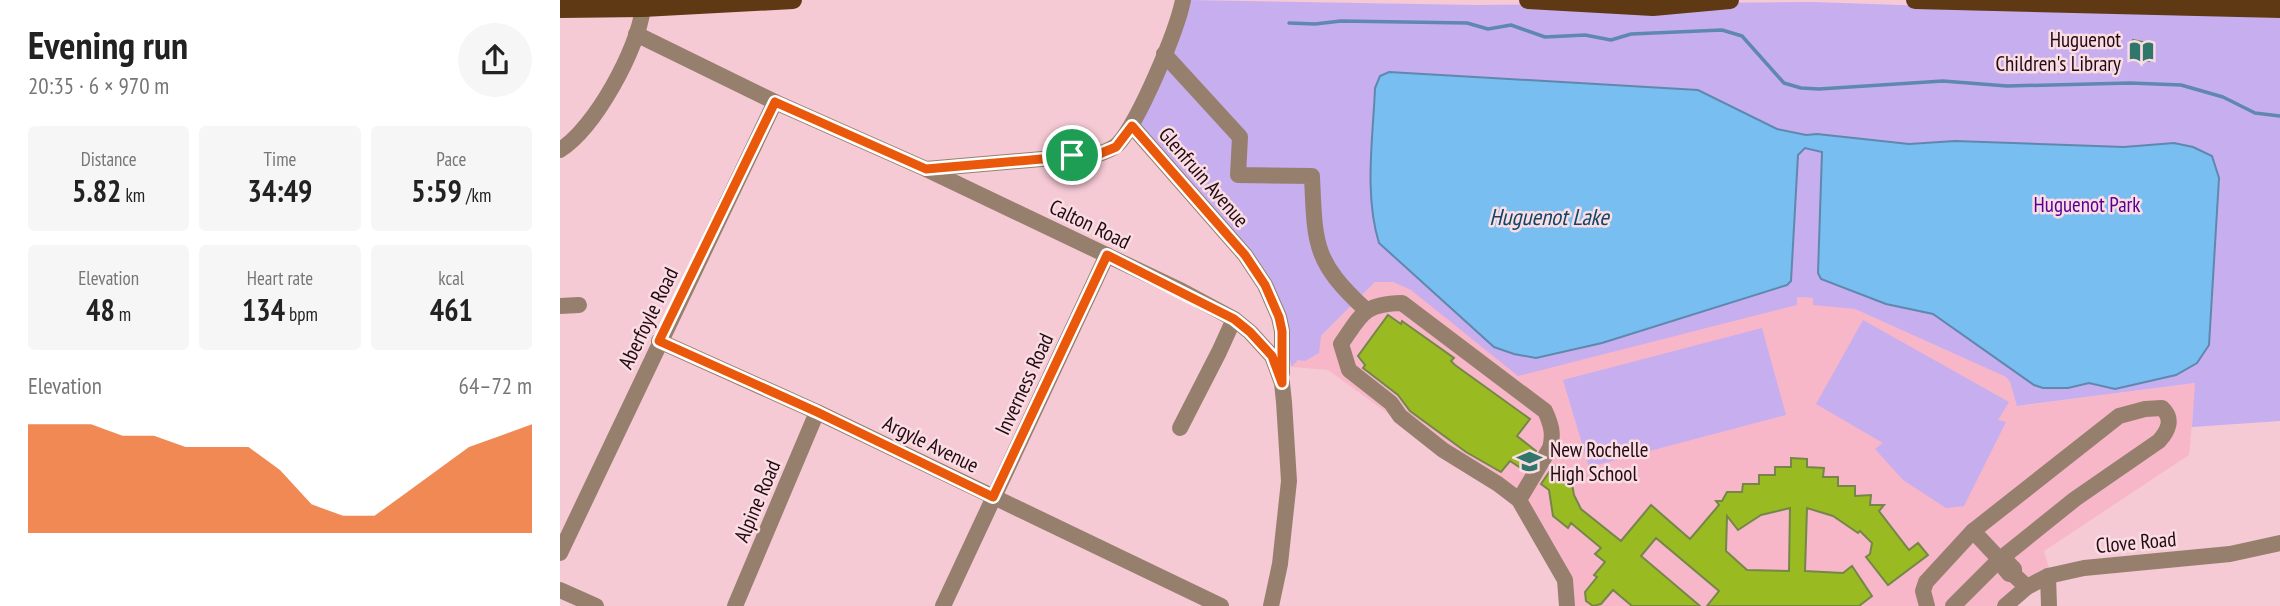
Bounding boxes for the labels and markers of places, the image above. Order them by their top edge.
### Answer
place label: Huguenot Children's Library [1996,26,2121,77]
library icon: Huguenot Children's Library [2127,37,2155,65]
pin [1042,125,1102,185]
place label: New Rochelle High School [1550,436,1648,487]
school or university icon: New Rochelle High School [1516,447,1544,475]

